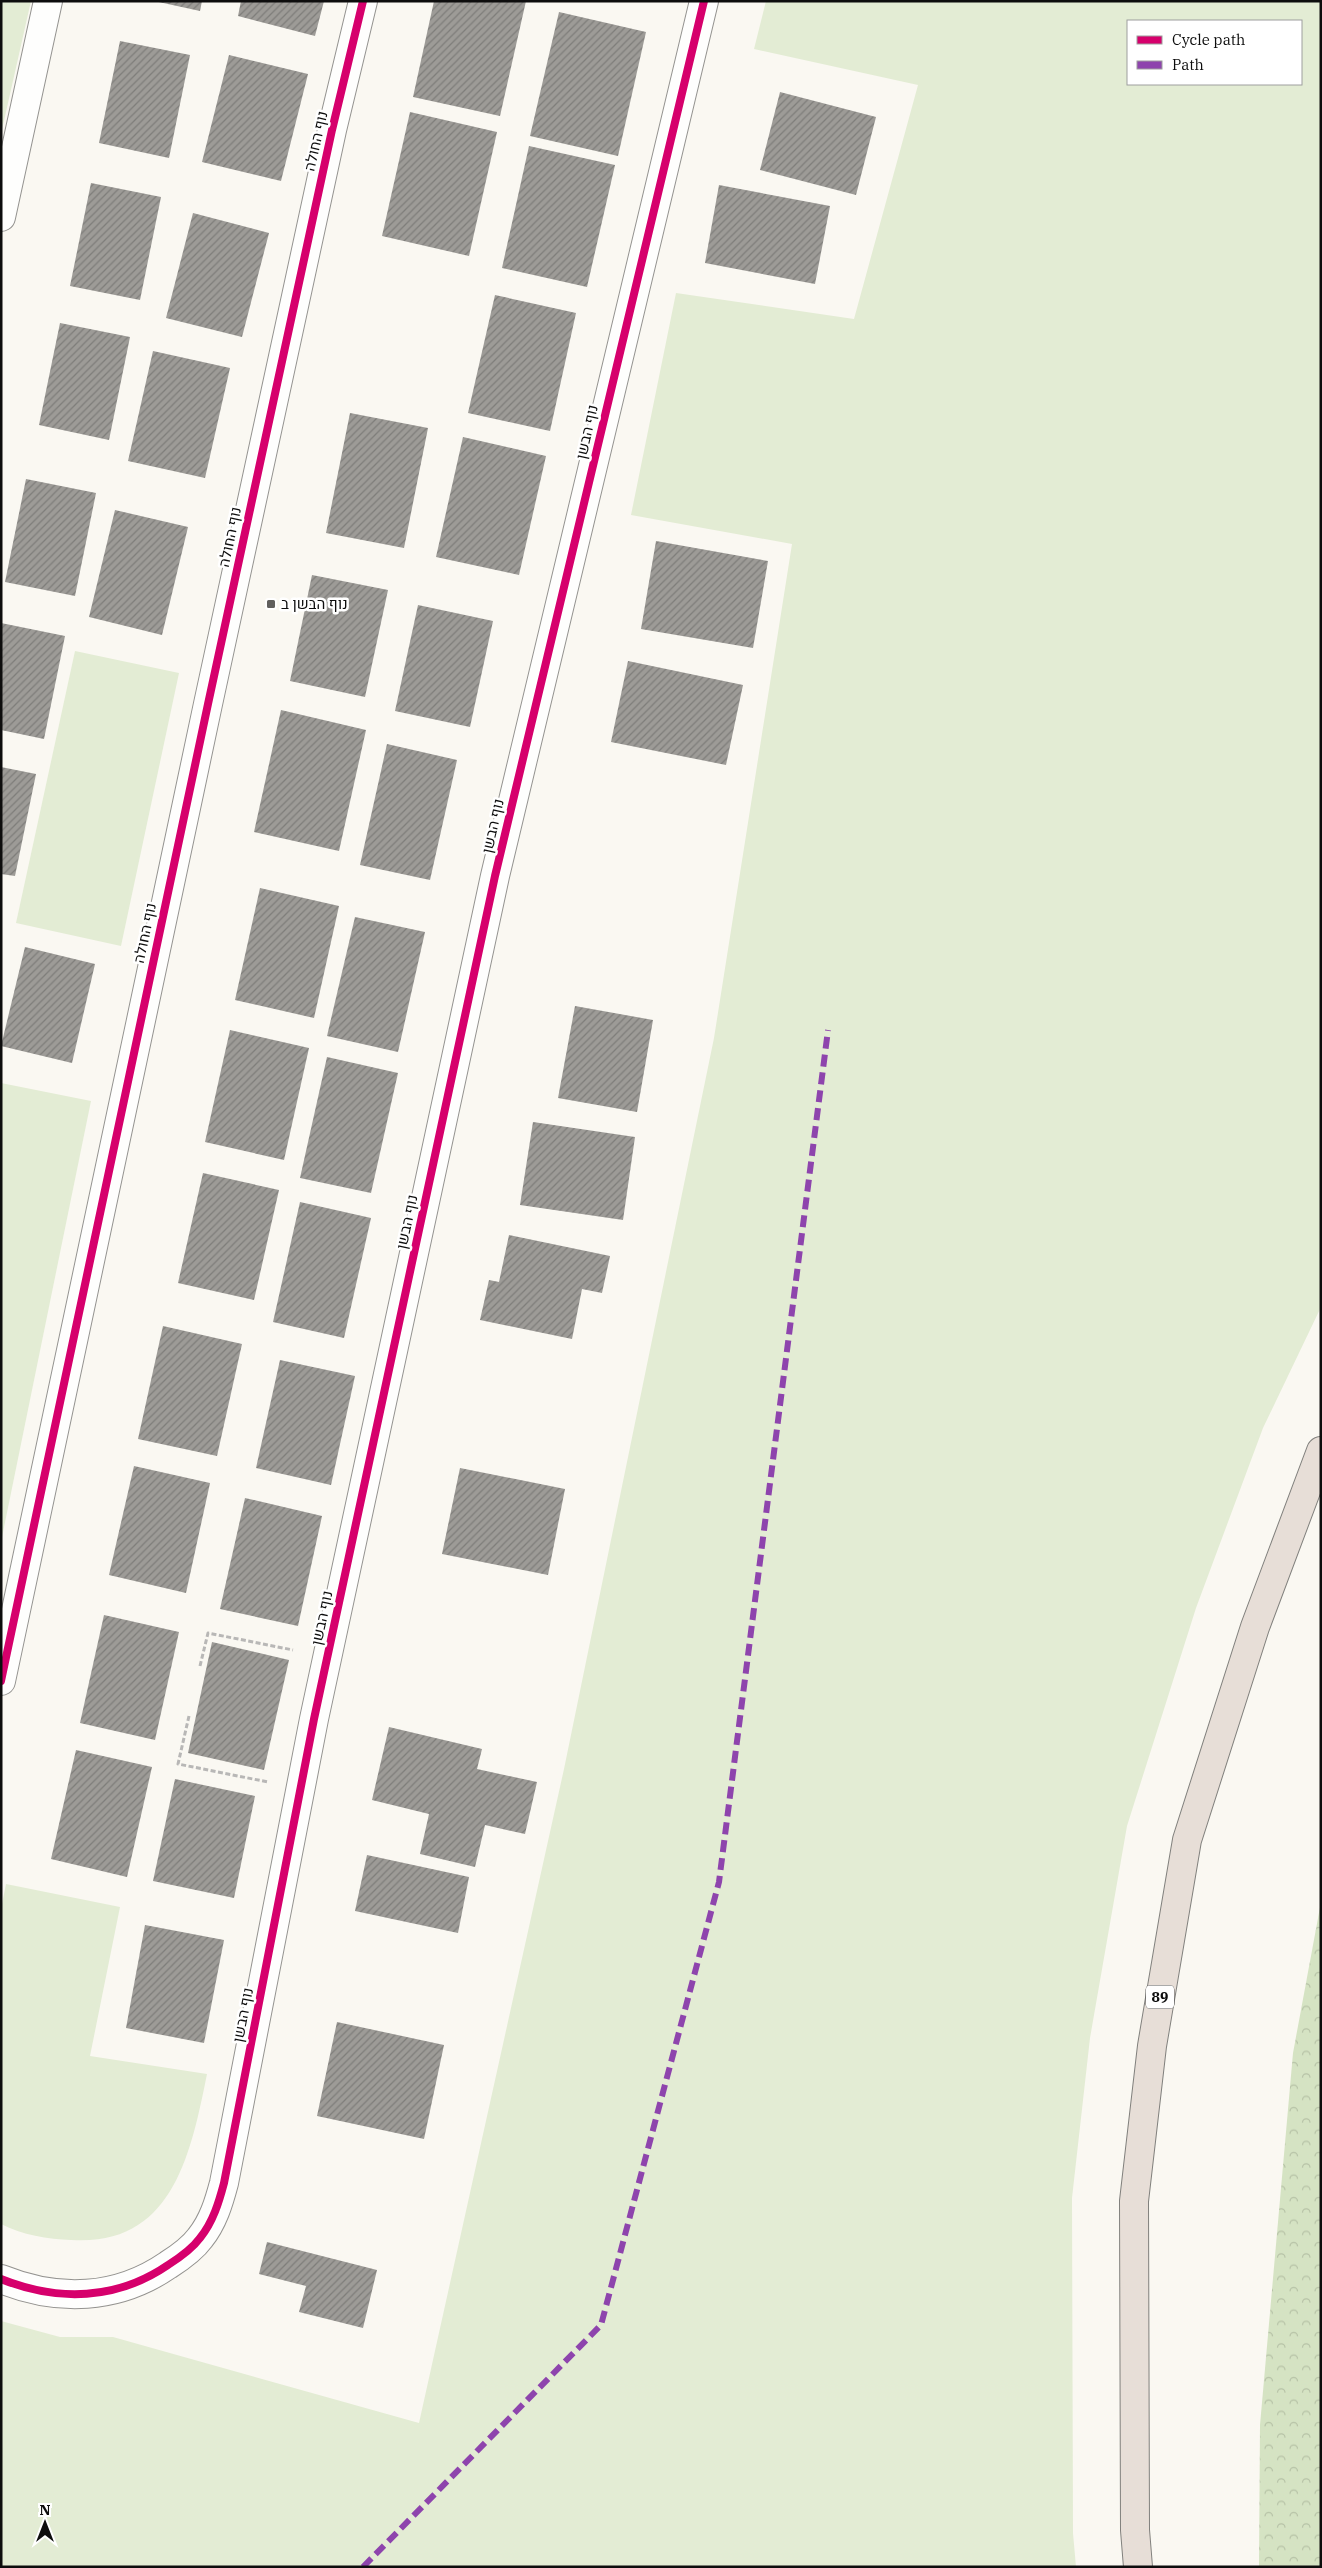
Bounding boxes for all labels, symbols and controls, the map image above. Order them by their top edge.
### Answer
legend [1127,20,1302,85]
text: Cycle path [1172,30,1245,49]
text: Path [1172,55,1204,74]
street label: נוף החולה [299,109,332,173]
street label: נוף הבשן [571,403,602,461]
street label: נוף החולה [214,505,245,569]
place label: נוף הבשן ב [281,594,348,613]
marker: נוף הבשן ב [265,598,277,610]
street label: נוף הבשן [477,797,508,855]
street label: נוף החולה [129,901,160,965]
street label: נוף הבשן [391,1193,422,1251]
street label: נוף הבשן [306,1589,337,1647]
road number: 89 [1146,1985,1174,2008]
street label: נוף הבשן [228,1986,257,2044]
north arrow [20,2498,70,2548]
text: N [39,2501,51,2519]

